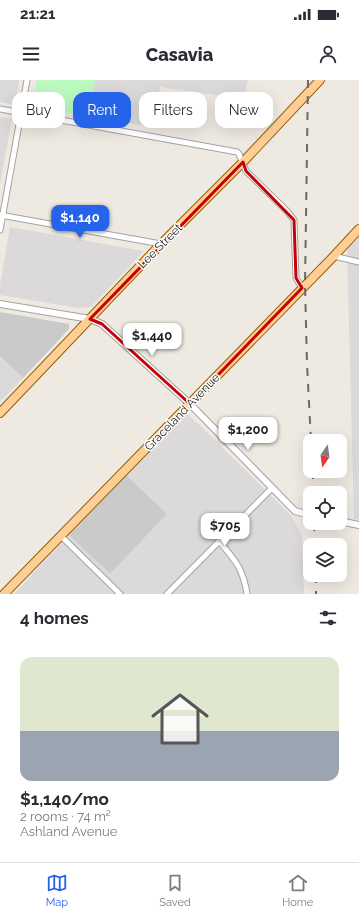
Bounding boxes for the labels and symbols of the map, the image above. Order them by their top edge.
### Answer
pin: $1,140 [47,205,113,239]
street label: Lee Street [135,221,185,271]
pin: $1,440 [119,323,185,357]
street label: Graceland Avenue [142,370,222,454]
pin: $1,200 [215,417,281,451]
north arrow [303,434,347,478]
pin: $705 [201,513,249,547]

